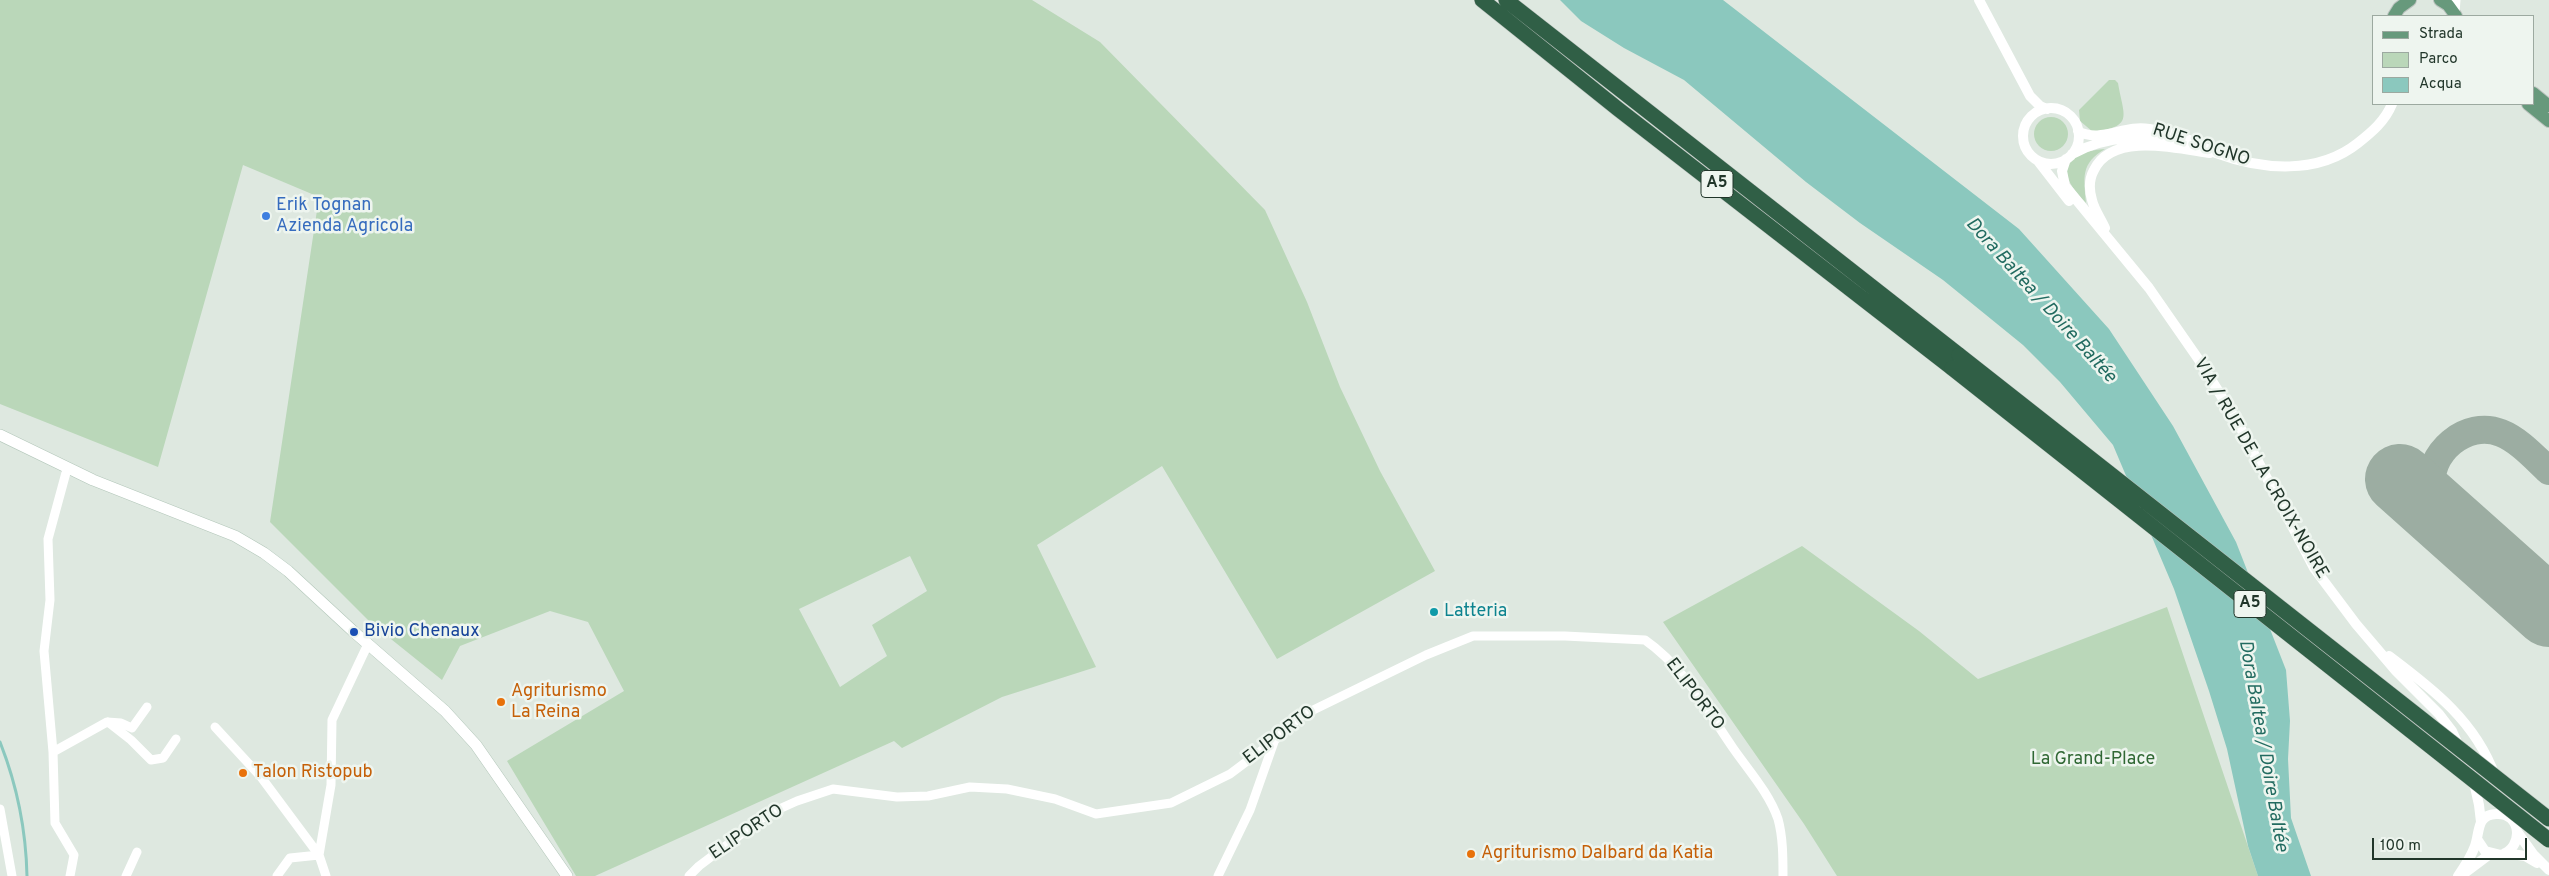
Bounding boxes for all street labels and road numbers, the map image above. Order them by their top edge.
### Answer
street label: RUE SOGNO [2149,120,2253,172]
road number: A5 [1701,170,1733,198]
street label: VIA / RUE DE LA CROIX-NOIRE [2188,355,2332,583]
road number: A5 [2234,590,2266,618]
street label: ELIPORTO [1660,655,1728,735]
street label: ELIPORTO [1240,702,1320,770]
street label: ELIPORTO [706,800,788,866]

